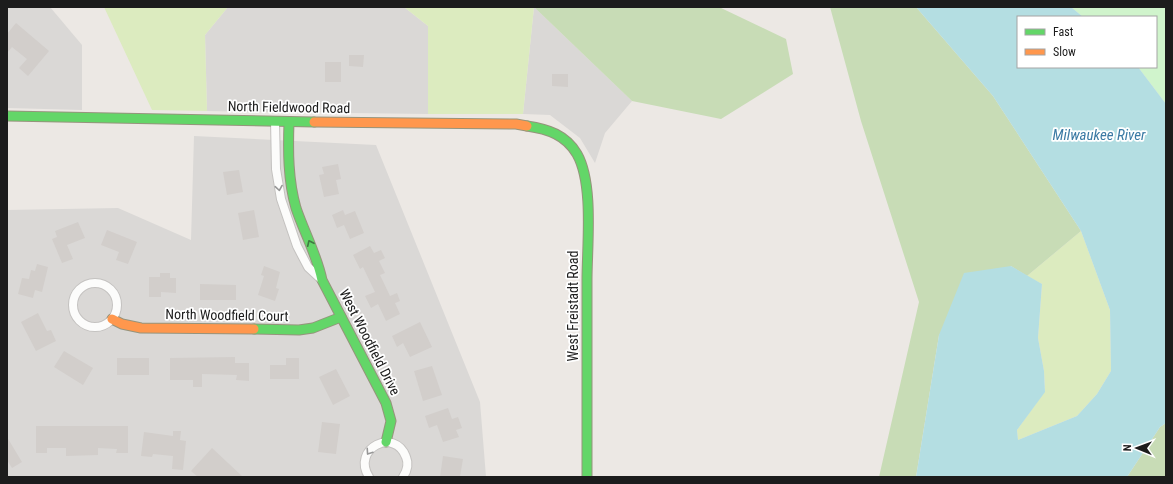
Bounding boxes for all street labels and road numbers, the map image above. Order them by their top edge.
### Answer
street label: North Fieldwood Road [228,98,350,116]
street label: West Freistadt Road [565,251,581,361]
street label: West Woodfield Drive [336,286,404,398]
street label: North Woodfield Court [165,306,289,324]

